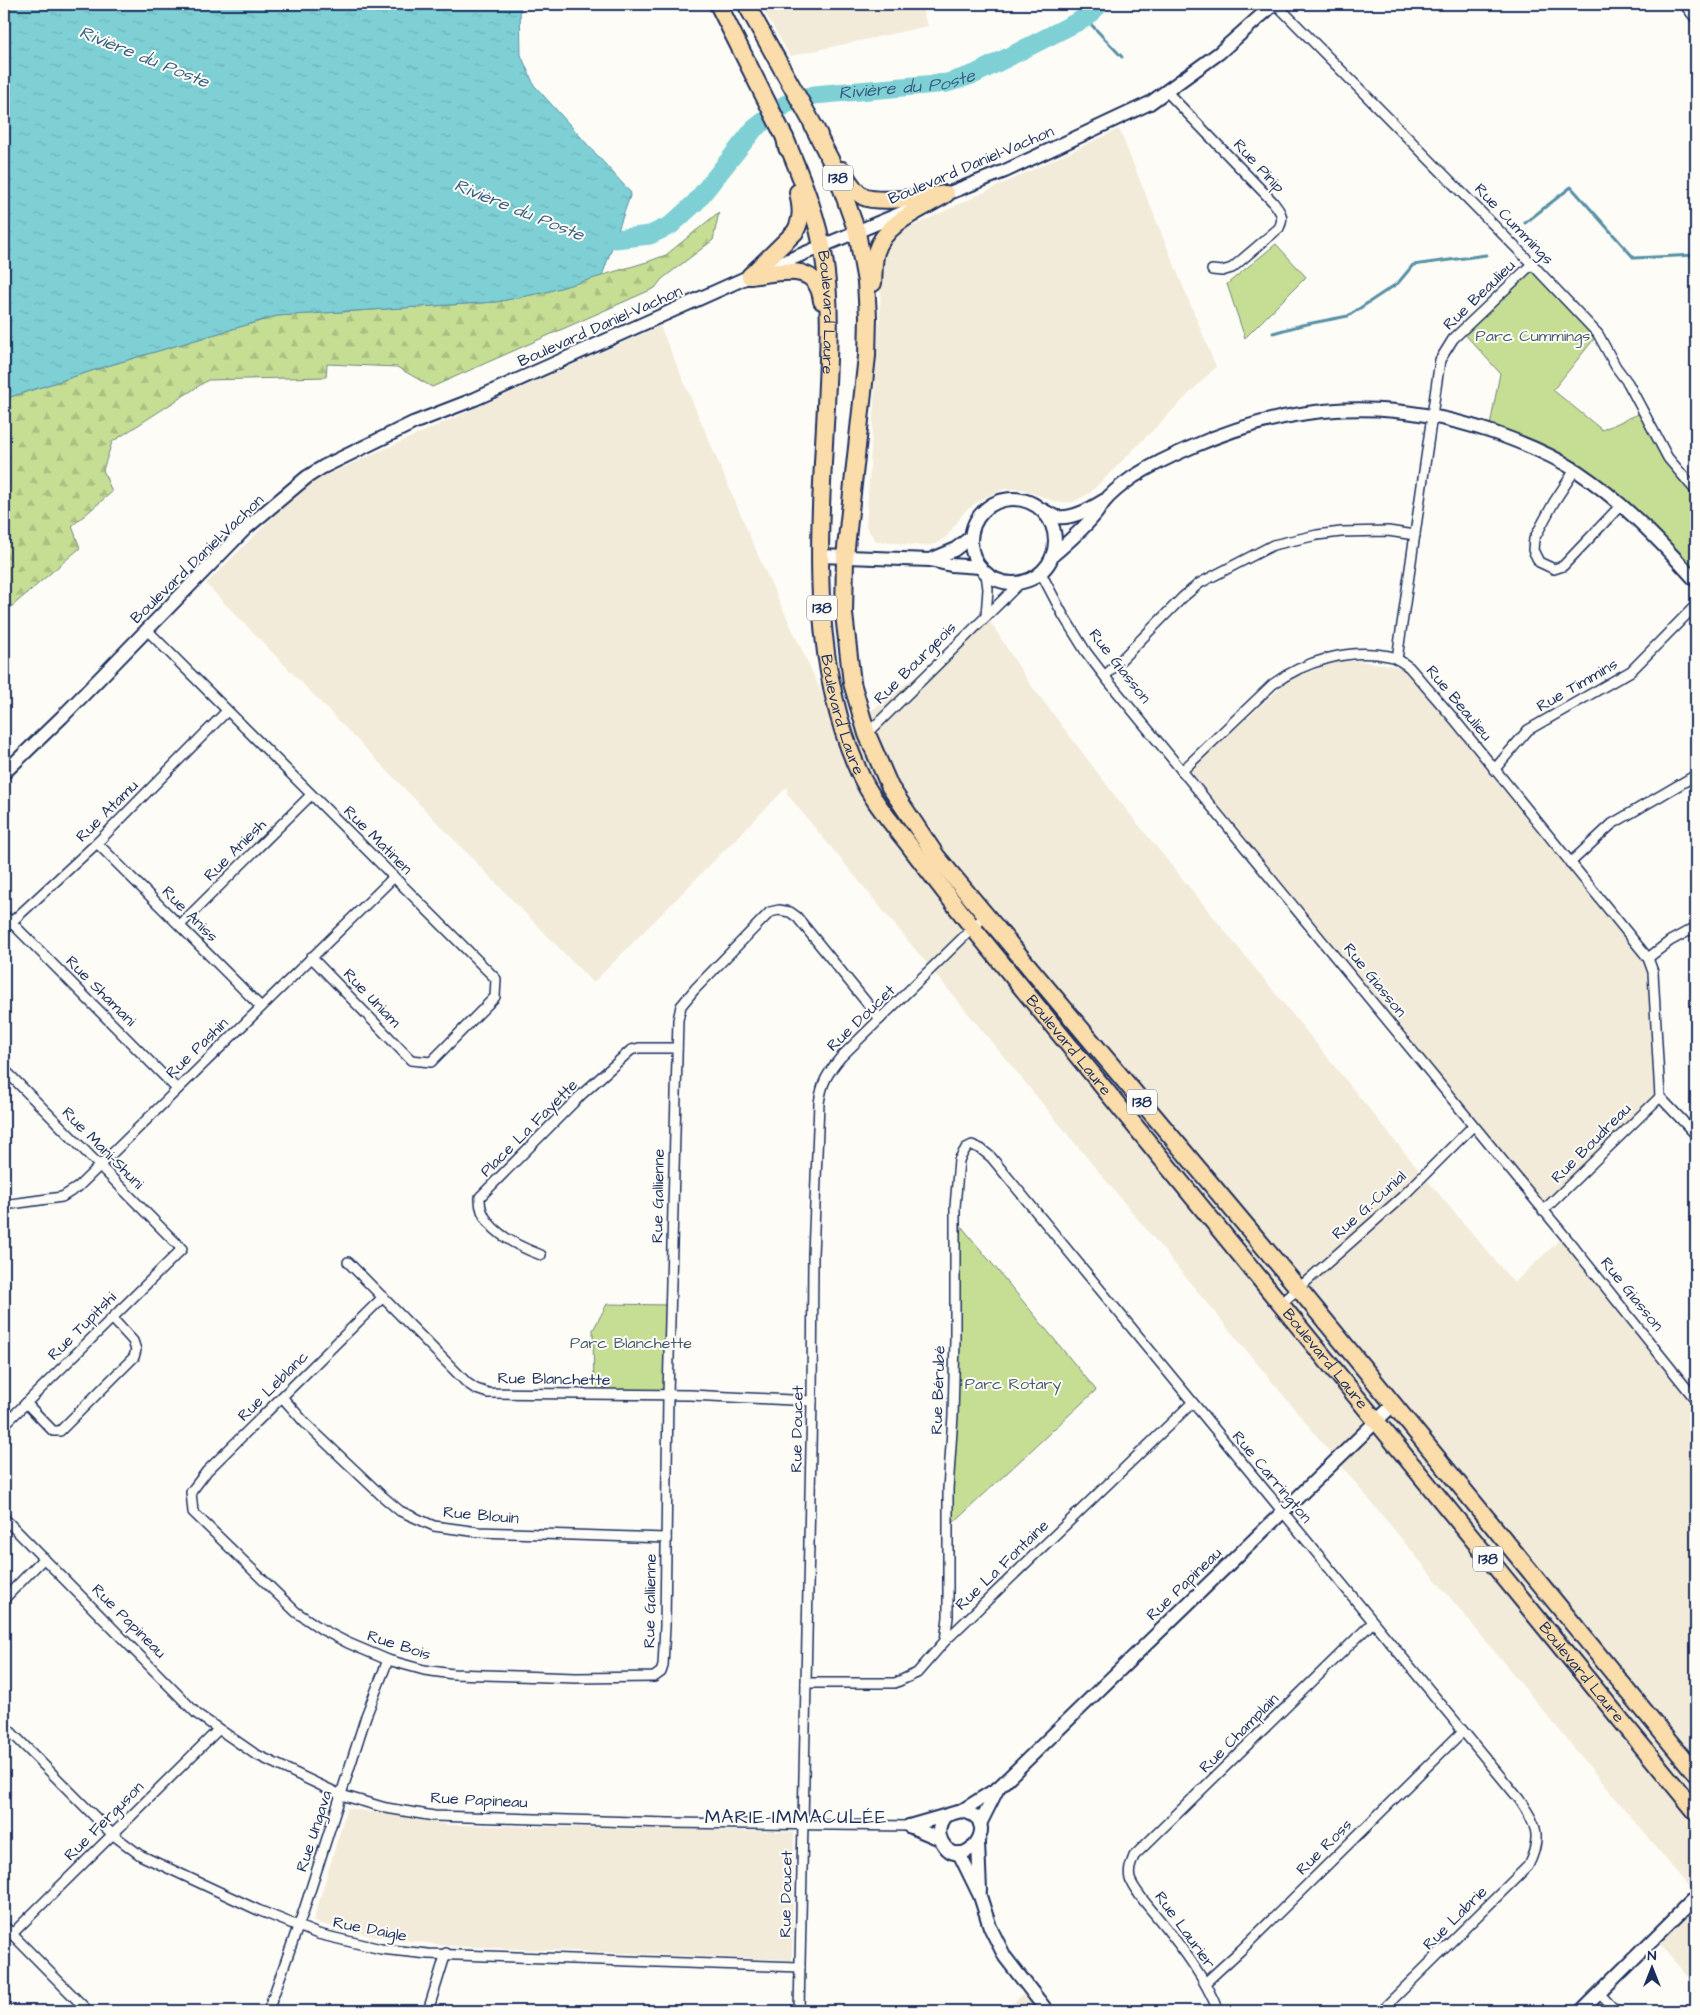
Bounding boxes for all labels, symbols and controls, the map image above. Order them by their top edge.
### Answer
water label: Rivière du Poste [76,20,214,95]
water label: Rivière du Poste [837,62,979,105]
street label: Boulevard Daniel-Vachon [885,120,1057,210]
street label: Rue Pinip [1228,134,1290,198]
road number: 138 [823,166,853,190]
water label: Rivière du Poste [451,173,589,248]
street label: Rue Cummings [1469,178,1559,270]
street label: Boulevard Laure [812,249,840,375]
street label: Rue Beaulieu [1438,255,1520,335]
street label: Boulevard Daniel-Vachon [514,280,686,372]
park label: Parc Cummings [1476,325,1590,348]
street label: Boulevard Daniel-Vachon [125,489,269,629]
road number: 138 [807,596,837,620]
street label: Rue Bourgeois [869,617,962,710]
street label: Rue Giasson [1084,624,1156,708]
street label: Boulevard Laure [815,653,870,779]
street label: Rue Timmins [1532,653,1622,717]
street label: Rue Beaulieu [1421,660,1497,746]
street label: Rue Atamu [71,775,143,847]
street label: Rue Matinen [339,801,417,879]
street label: Rue Aniesh [199,814,271,886]
street label: Rue Aniss [157,881,223,947]
street label: Rue Giasson [1338,938,1412,1022]
street label: Rue Shamani [61,951,142,1032]
street label: Rue Uniam [338,964,406,1033]
street label: Rue Doucet [822,979,900,1056]
street label: Boulevard Laure [1021,990,1117,1101]
street label: Rue Pashin [161,1013,233,1083]
street label: Place La Fayette [475,1074,584,1182]
road number: 138 [1127,1090,1157,1114]
street label: Rue Boudreau [1546,1098,1636,1188]
street label: Rue Mani-Shuni [57,1102,149,1194]
street label: Rue Gallienne [646,1148,670,1243]
street label: Rue G.-Cunial [1327,1166,1411,1244]
street label: Rue Giasson [1595,1252,1669,1336]
street label: Rue Tupitshi [43,1286,122,1365]
street label: Boulevard Laure [1277,1304,1373,1414]
park label: Parc Blanchette [570,1332,692,1354]
street label: Rue Bérubé [925,1345,951,1435]
street label: Rue Leblanc [233,1346,313,1426]
street label: Rue Blanchette [497,1367,611,1391]
park label: Parc Rotary [965,1373,1061,1396]
street label: Rue Doucet [785,1385,809,1473]
street label: Rue Carrington [1226,1426,1317,1528]
street label: Rue Blouin [442,1501,520,1529]
street label: Rue La Fontaine [950,1514,1054,1615]
street label: Rue Papineau [1141,1542,1227,1626]
road number: 138 [1473,1546,1503,1572]
street label: Rue Gallienne [638,1553,662,1648]
street label: Rue Papineau [87,1579,171,1663]
street label: Boulevard Laure [1534,1617,1630,1728]
street label: Rue Bois [364,1624,434,1666]
street label: Rue Champlain [1194,1688,1284,1778]
street label: Rue Ferguson [59,1776,149,1866]
street label: Rue Papineau [430,1786,528,1814]
street label: Rue Ungava [290,1787,338,1875]
district label: MARIE-IMMACULÉE [705,1804,887,1831]
street label: Rue Ross [1291,1814,1357,1880]
street label: Rue Doucet [774,1850,798,1938]
street label: Rue Labrie [1418,1881,1492,1955]
street label: Rue Laurier [1149,1887,1221,1973]
street label: Rue Daigle [331,1911,409,1948]
north arrow [1628,1942,1678,1992]
text: N [1648,1946,1657,1966]

